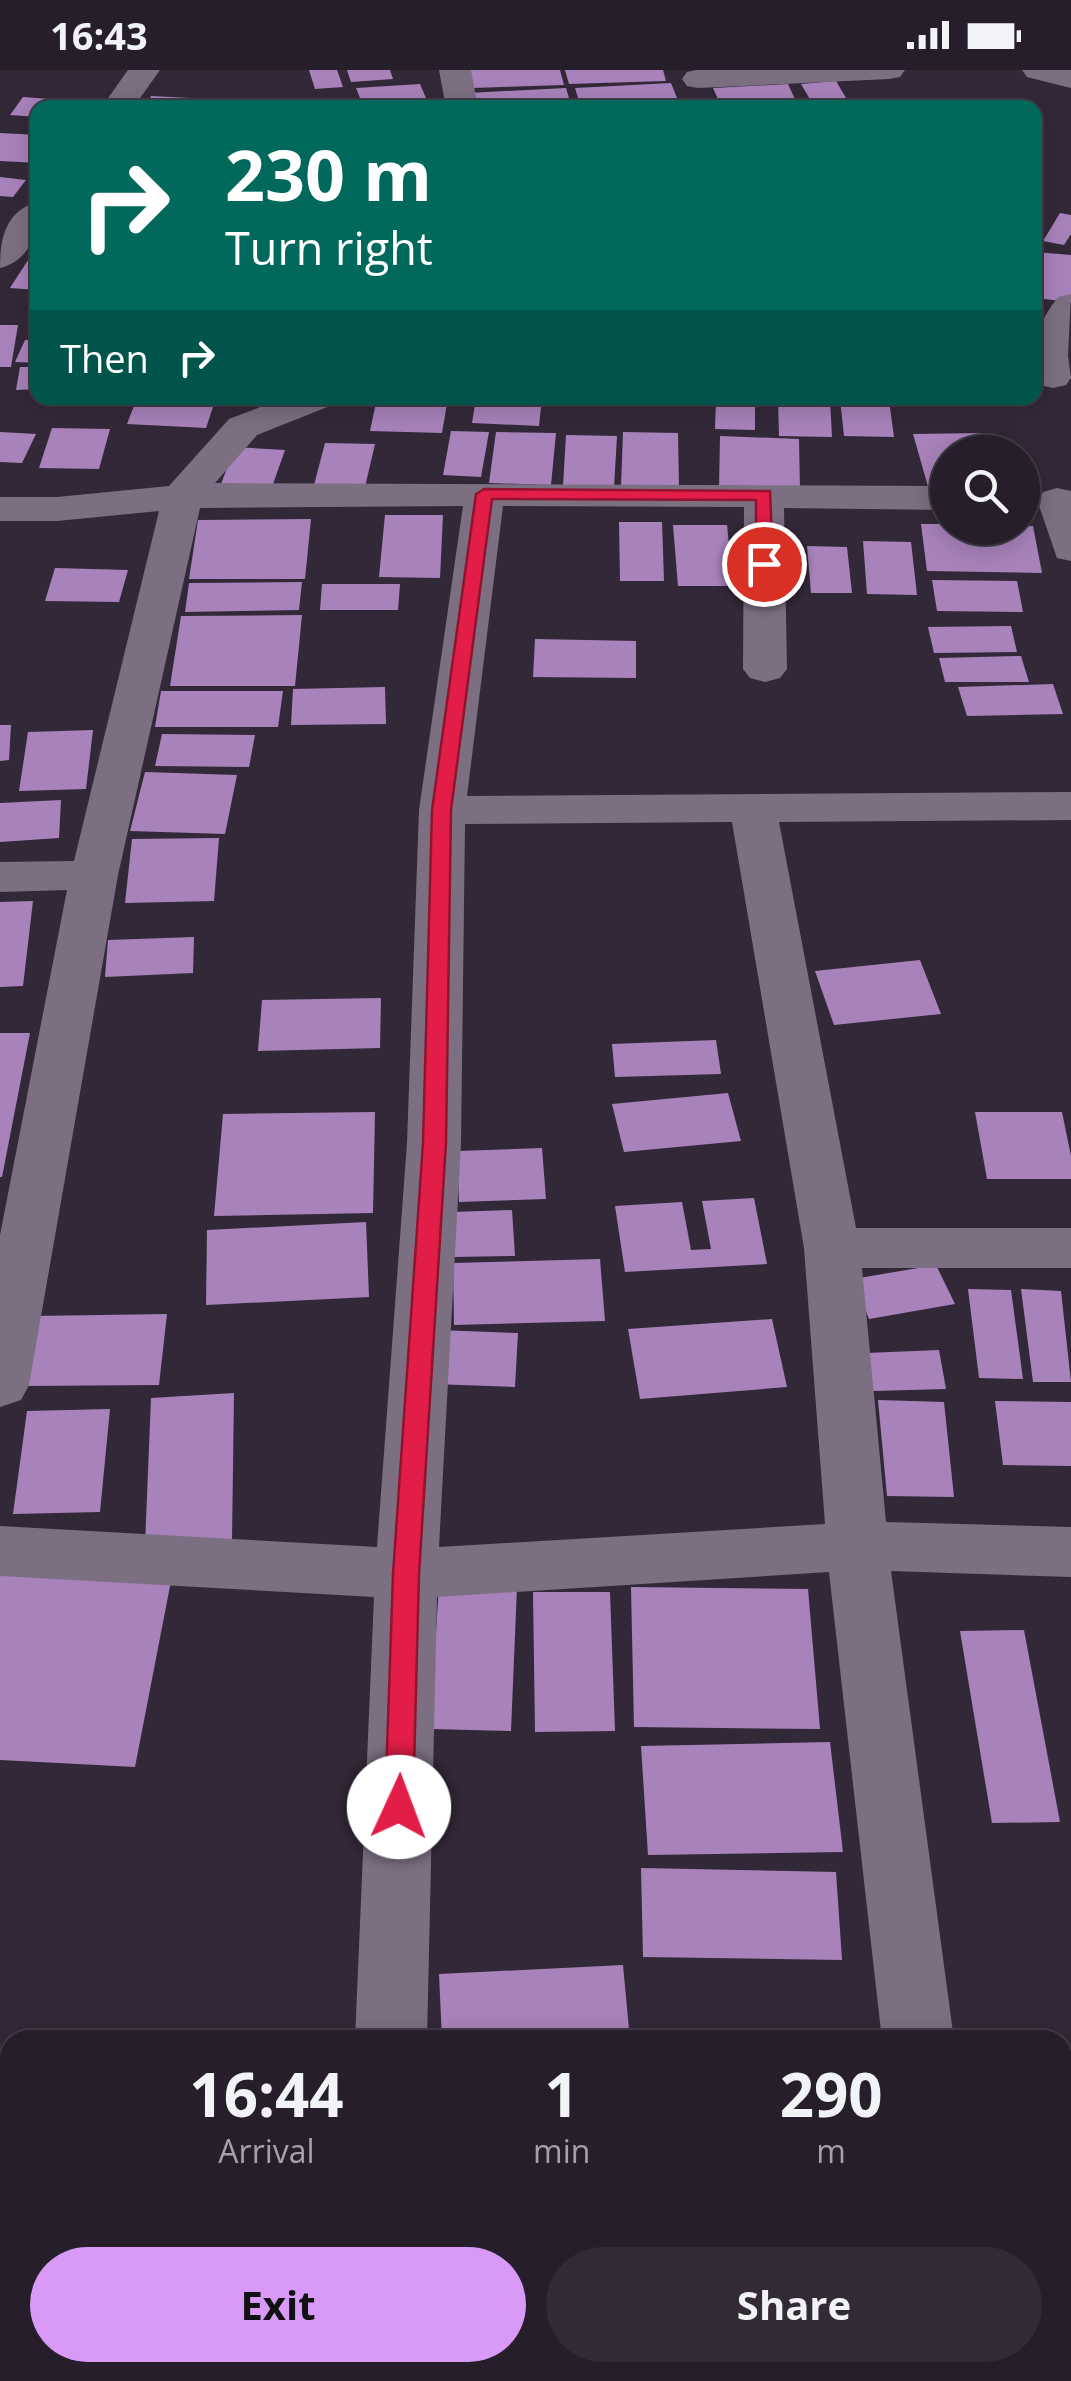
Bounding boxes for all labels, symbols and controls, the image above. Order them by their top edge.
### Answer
text: 16:43 [50,9,148,61]
text: 230 m [225,126,432,222]
icon: right [60,140,190,270]
text: Turn right [225,217,433,278]
icon: right [169,330,224,385]
text: Then [60,332,149,384]
map controls [930,435,1040,545]
button: search [930,435,1040,545]
pin [722,522,807,607]
icon: arrive [737,537,792,592]
position arrow [347,1755,451,1859]
text: 16:44 [189,2053,344,2135]
text: 1 [545,2053,579,2135]
text: 290 [780,2053,883,2135]
text: Arrival [218,2129,315,2172]
text: min [533,2129,590,2172]
text: m [816,2129,846,2172]
button: Exit [30,2247,526,2362]
button: Share [546,2247,1042,2362]

